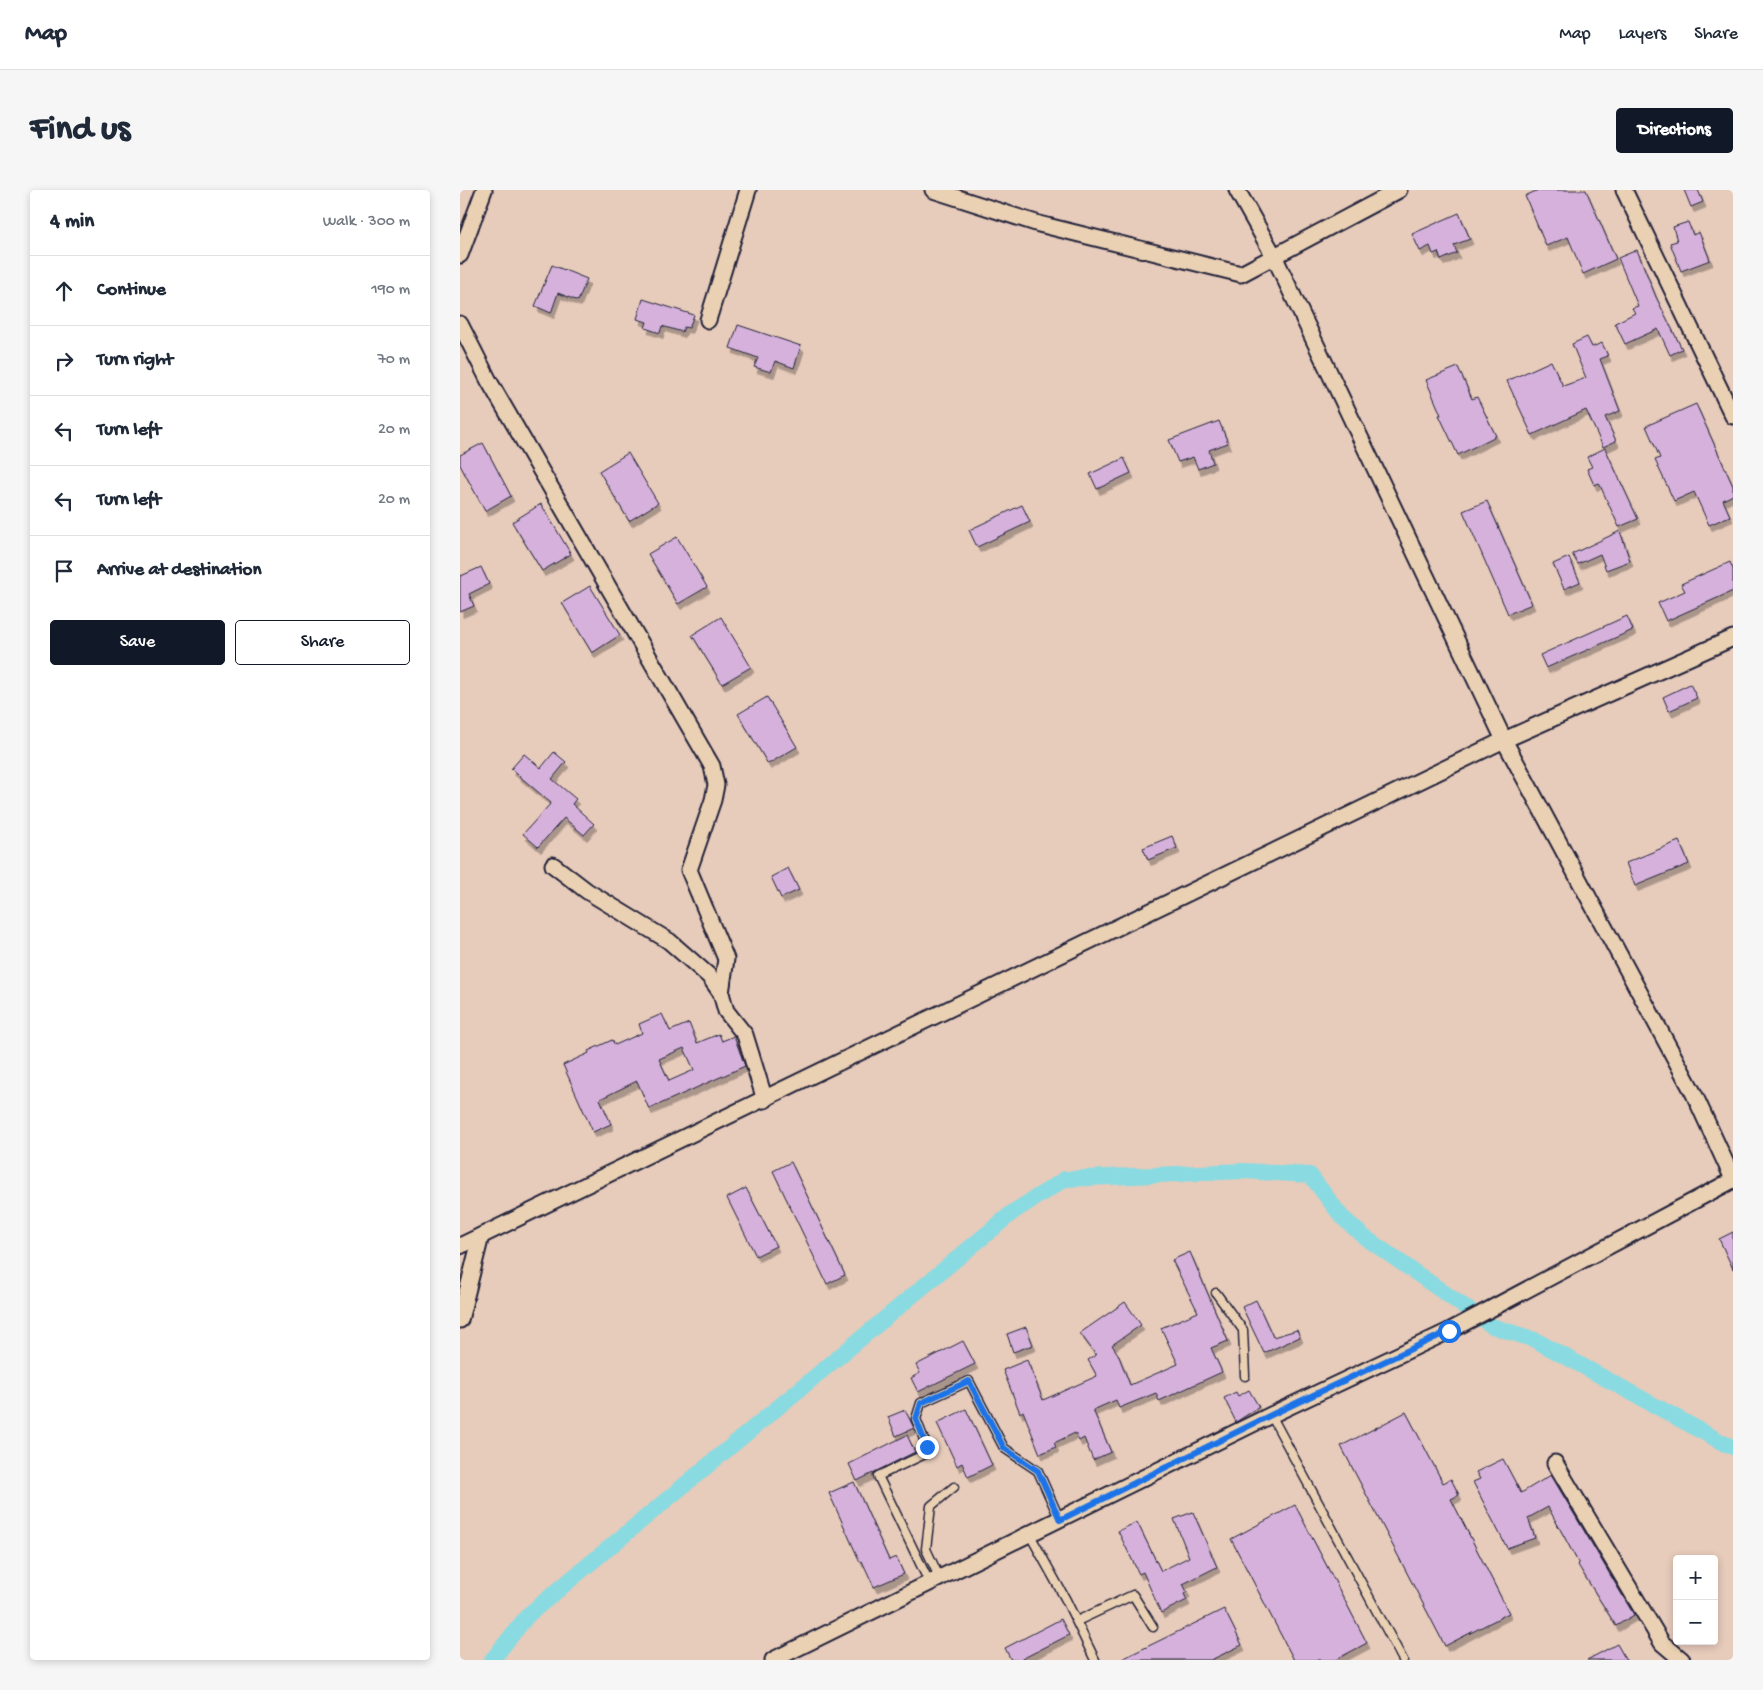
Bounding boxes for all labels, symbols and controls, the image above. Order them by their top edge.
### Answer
text: Map [25,20,67,49]
text: Map [1559,24,1591,45]
text: Layers [1619,24,1666,45]
text: Share [1694,24,1738,45]
button: Directions [1616,108,1733,153]
text: Find us [30,110,130,151]
text: 4 min [50,210,94,235]
text: Walk · 300 m [323,213,410,232]
icon: ahead [50,277,78,305]
text: Continue [97,279,166,302]
text: 190 m [371,281,410,300]
icon: right [50,347,78,375]
text: Turn right [97,349,173,372]
text: 70 m [377,351,410,370]
icon: left [50,417,78,445]
text: Turn left [97,419,161,442]
text: 20 m [378,421,410,440]
icon: left [50,487,78,515]
text: Turn left [97,489,161,512]
text: 20 m [378,491,410,510]
icon: arrive [50,557,78,585]
text: Arrive at destination [97,559,261,582]
button: Save [50,620,225,665]
button: Share [235,620,410,665]
route start [1438,1320,1461,1343]
route end [916,1436,939,1459]
map controls [1673,1555,1718,1645]
button: + [1673,1555,1718,1600]
button: − [1673,1600,1718,1645]

